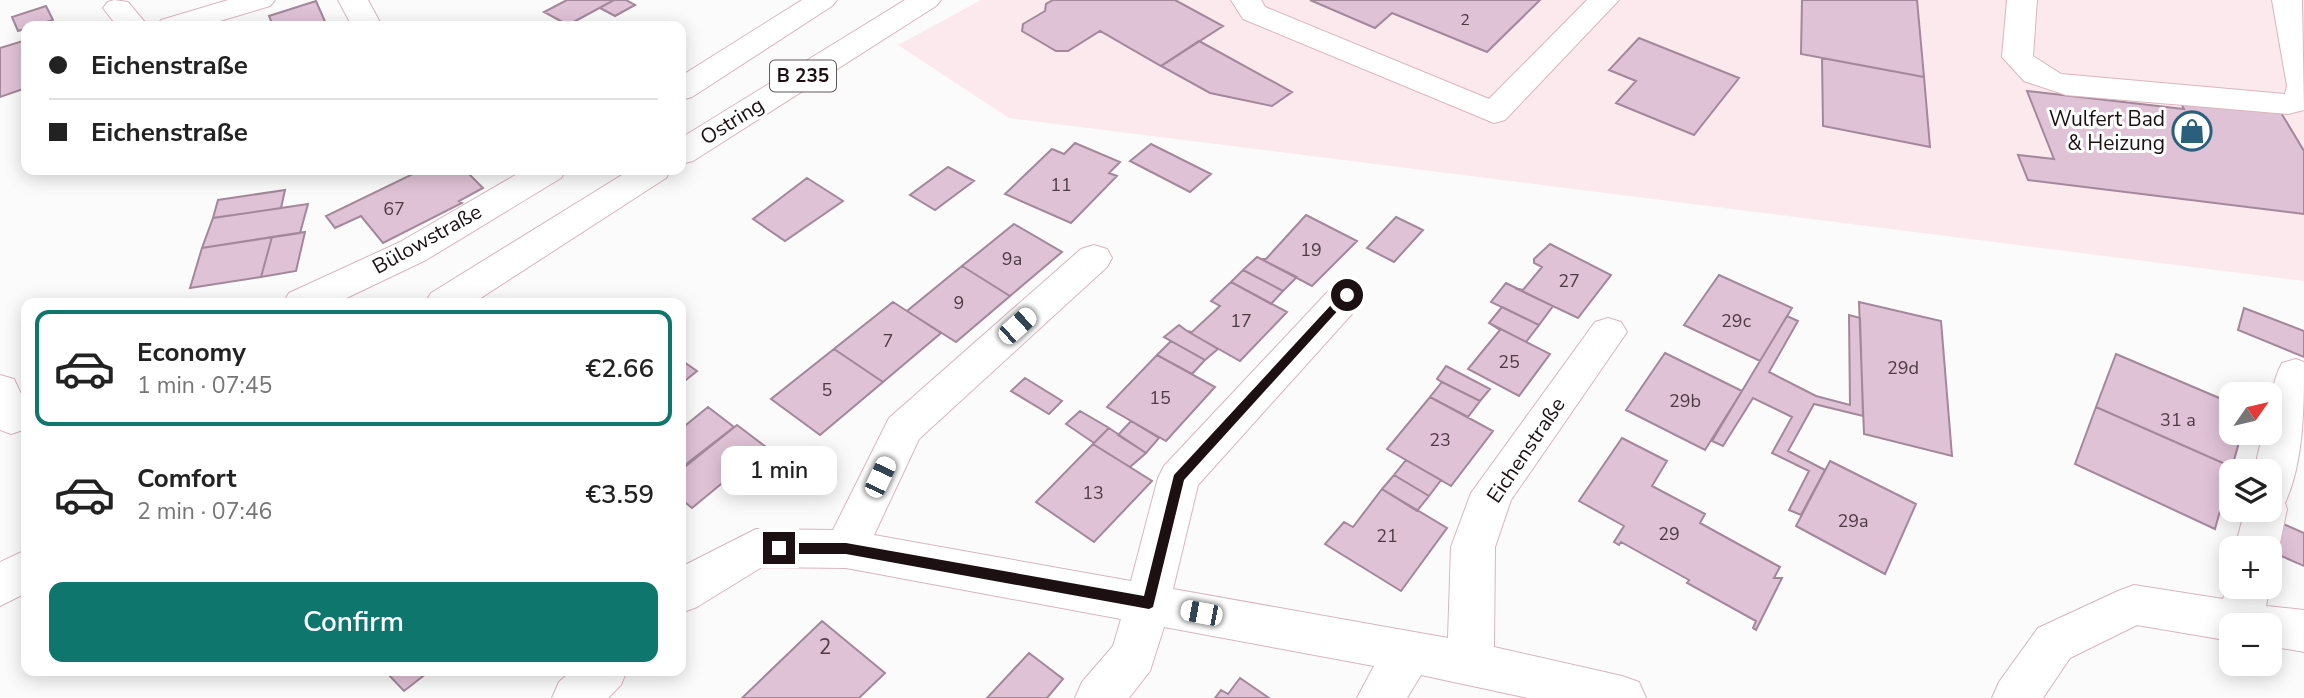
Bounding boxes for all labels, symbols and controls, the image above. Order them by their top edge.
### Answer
house number: 2 [1460,9,1470,31]
text: Eichenstraße [91,48,248,83]
road number: B 235 [770,60,836,92]
street label: Ostring [695,91,769,151]
place label: Wulfert Bad & Heizung [2049,105,2165,157]
shop icon: Wulfert Bad & Heizung [2171,110,2213,152]
text: Eichenstraße [91,115,248,150]
house number: 11 [1050,173,1072,197]
street label: Bülowstraße [367,197,487,281]
house number: 67 [383,197,405,221]
house number: 19 [1300,238,1322,262]
house number: 9a [1002,247,1022,271]
house number: 27 [1558,269,1580,293]
route start [1331,279,1363,311]
house number: 9 [954,291,964,315]
car [995,304,1040,348]
house number: 17 [1230,309,1252,333]
house number: 29c [1721,309,1751,333]
house number: 7 [883,329,893,353]
text: Economy [137,335,246,370]
icon: car [53,337,116,400]
house number: 25 [1498,350,1520,374]
text: €2.66 [585,351,654,386]
house number: 29d [1887,356,1919,380]
text: 1 min · 07:45 [137,370,272,401]
house number: 5 [822,378,832,402]
north arrow [2219,382,2282,444]
map controls [2219,382,2282,676]
house number: 15 [1149,386,1171,410]
house number: 29b [1669,389,1701,413]
street label: Eichenstraße [1480,392,1572,508]
house number: 31 a [2160,408,2196,432]
house number: 23 [1429,428,1451,452]
callout: 1 min [721,447,837,496]
car [862,454,899,500]
text: 1 min [750,455,808,486]
button: layers [2219,459,2282,522]
text: Comfort [137,461,237,496]
icon: car [53,463,116,526]
text: €3.59 [585,477,654,512]
house number: 13 [1082,481,1104,505]
text: 2 min · 07:46 [137,496,272,527]
house number: 29a [1837,509,1869,533]
house number: 29 [1658,522,1680,546]
house number: 21 [1376,524,1398,548]
route end [763,532,795,564]
button: + [2219,536,2282,599]
button: Confirm [49,582,658,662]
car [1179,599,1224,627]
button: − [2219,613,2282,676]
house number: 2 [819,633,831,661]

